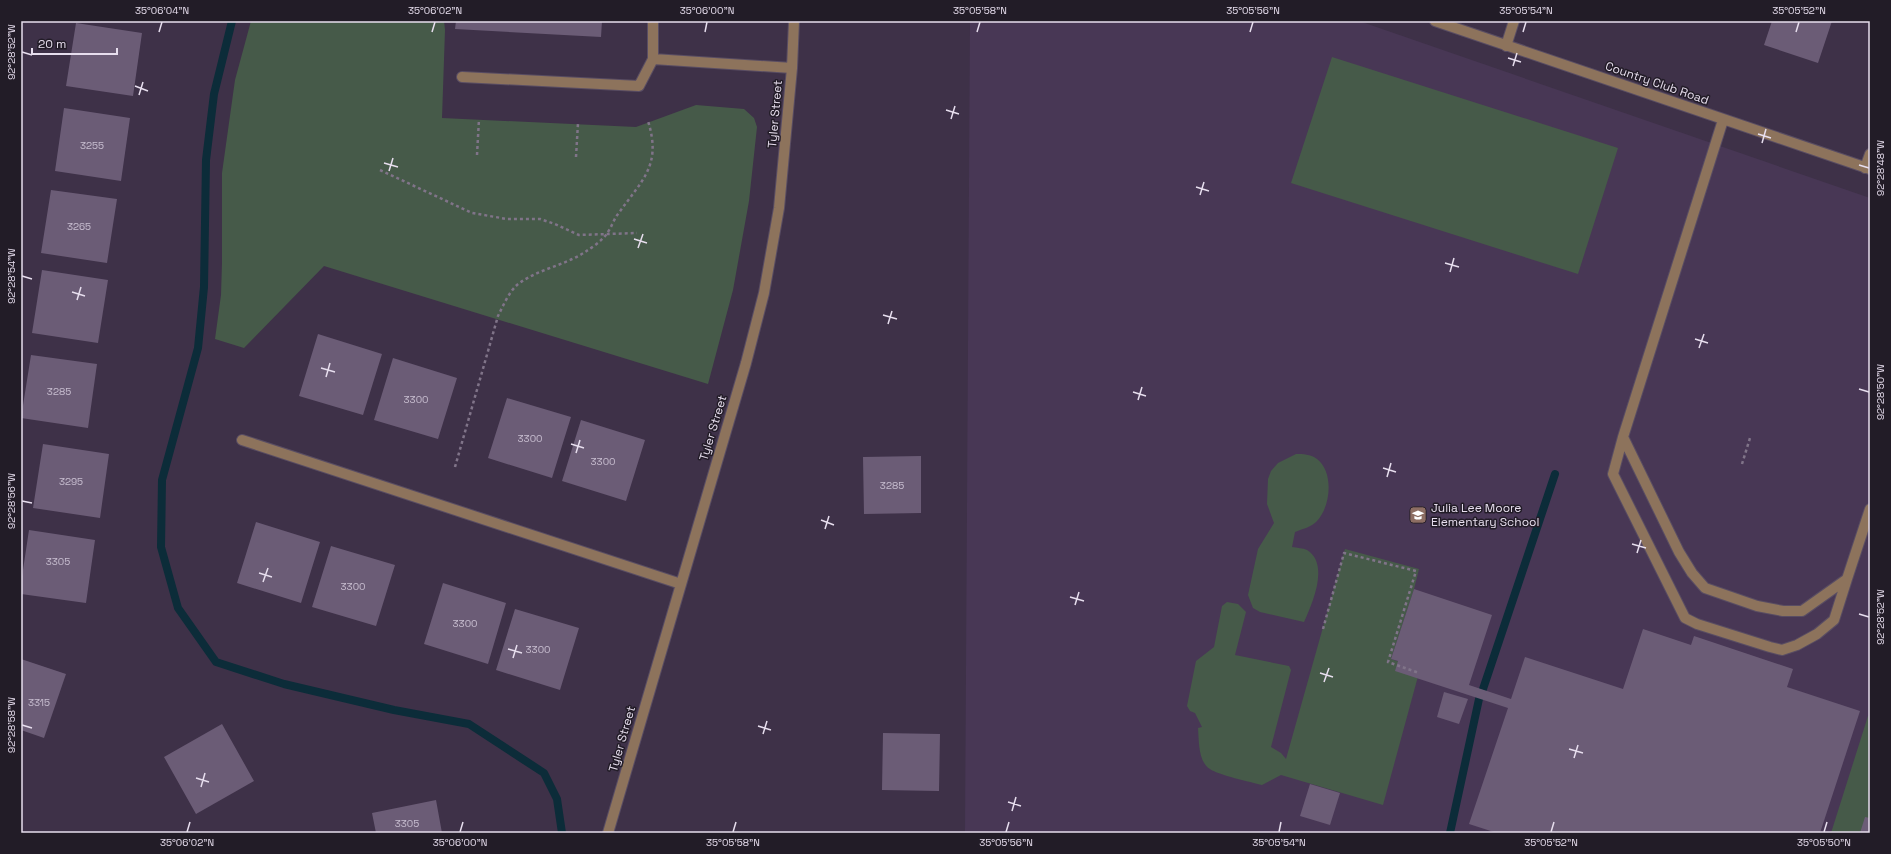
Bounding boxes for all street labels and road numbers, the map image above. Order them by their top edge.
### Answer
street label: Country Club Road [1603,58,1711,108]
street label: Tyler Street [764,80,786,148]
street label: Tyler Street [695,393,731,463]
street label: Tyler Street [605,704,639,774]

